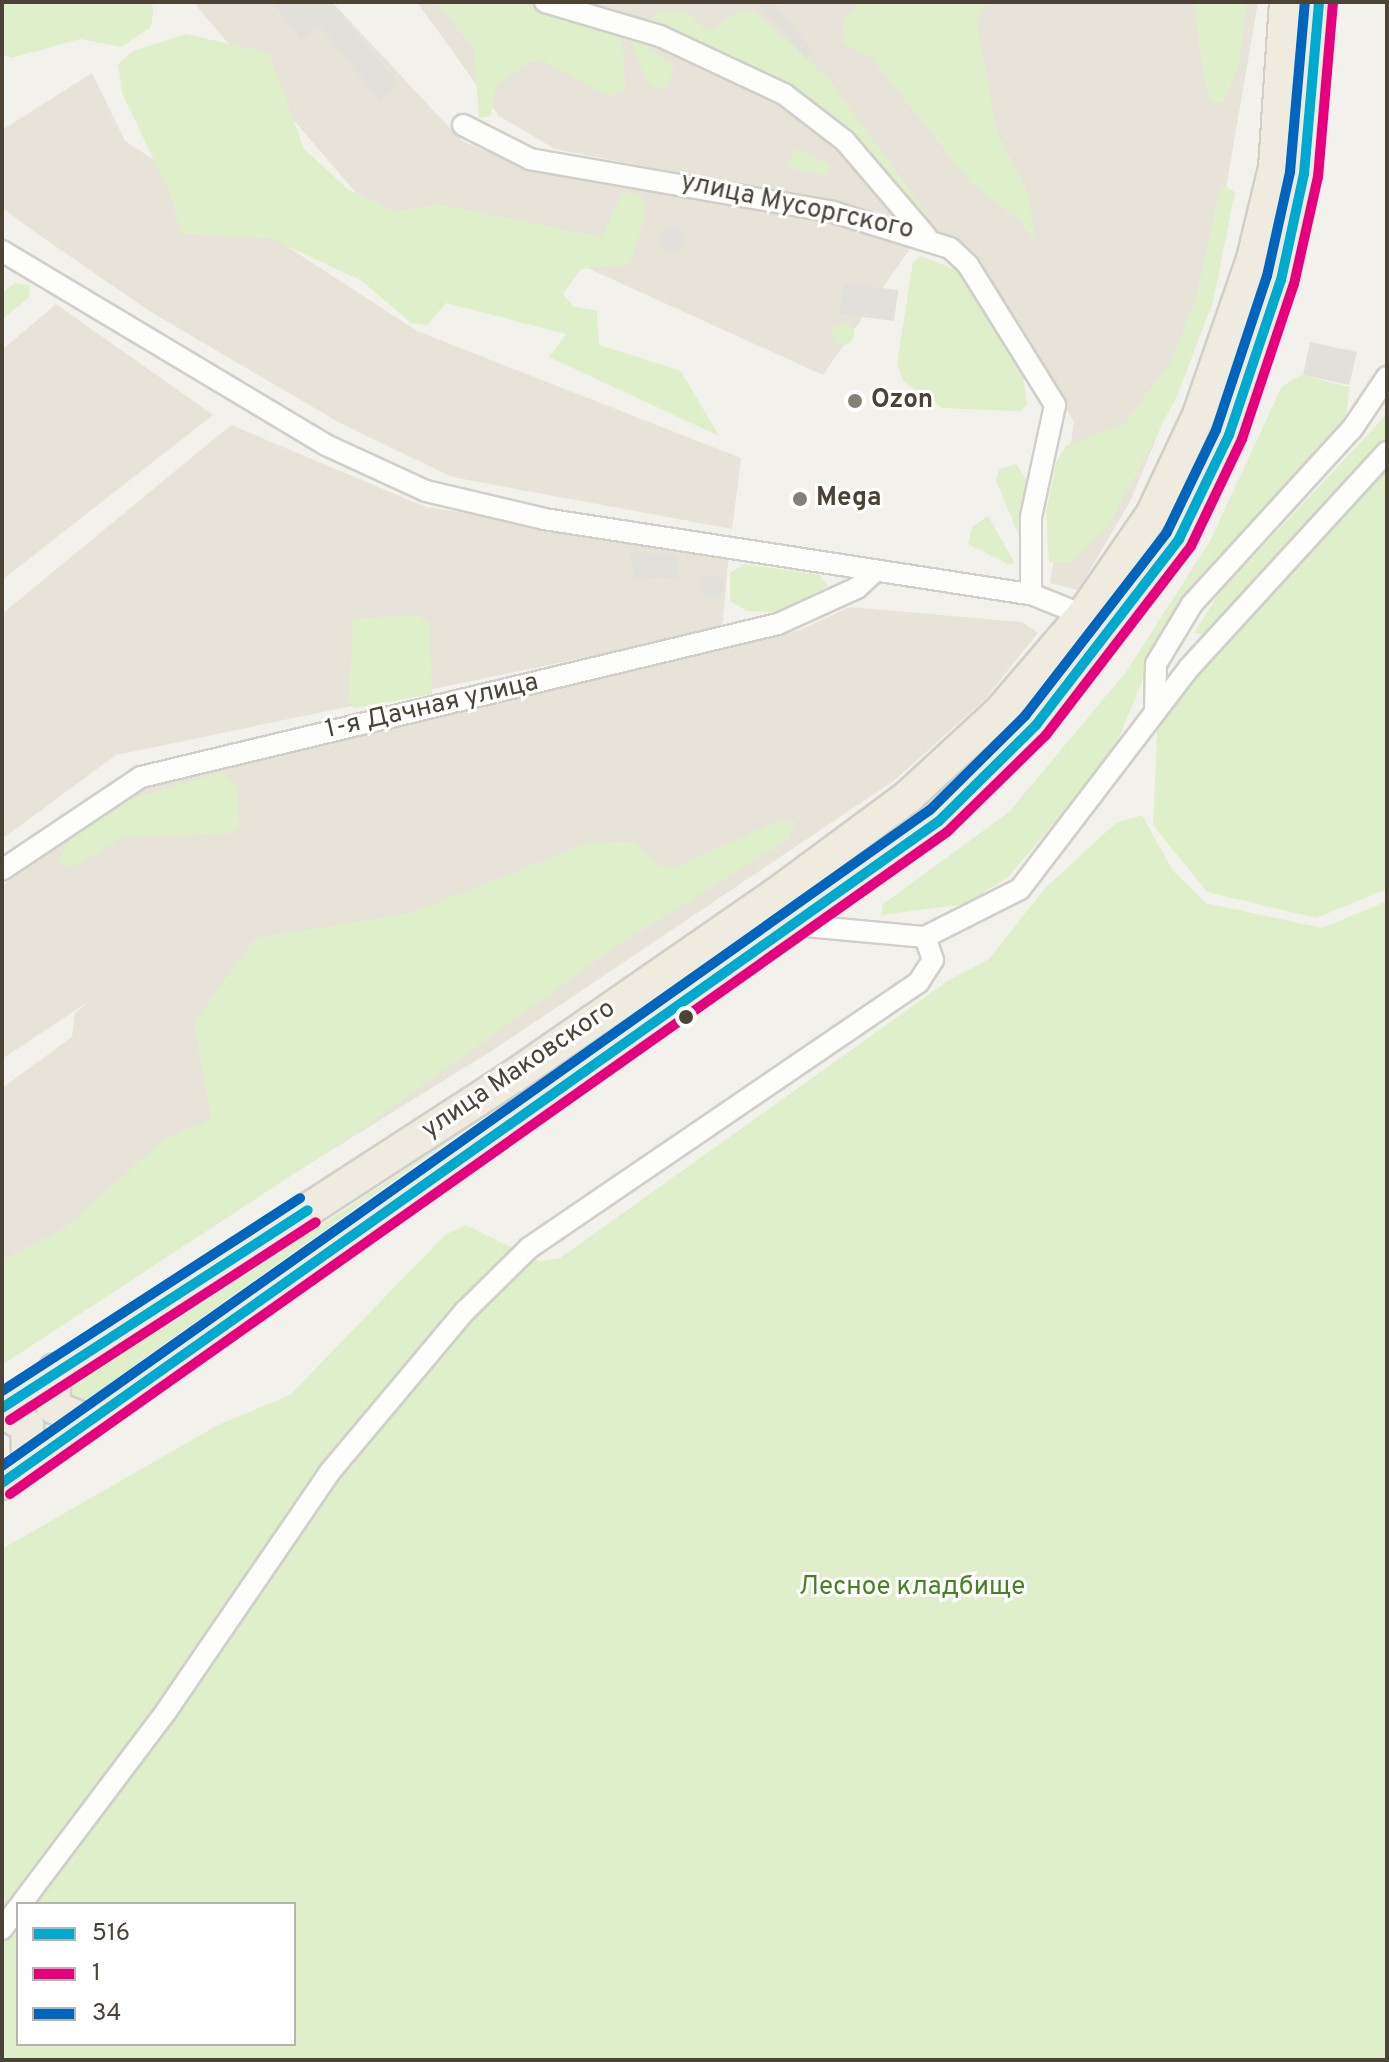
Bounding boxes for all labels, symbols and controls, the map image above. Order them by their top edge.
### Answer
street label: улица Мусоргского [678,167,916,247]
place label: Ozon [871,385,933,417]
marker: Ozon [846,392,864,410]
place label: Mega [816,483,882,515]
marker: Mega [791,490,809,508]
street label: 1-я Дачная улица [322,667,542,747]
street label: улица Маковского [416,994,622,1146]
unlabelled marker [678,1009,694,1025]
park label: Лесное кладбище [799,1572,1025,1604]
legend [16,1902,296,2046]
text: 516 [92,1919,130,1949]
text: 1 [92,1959,101,1989]
text: 34 [92,1999,121,2029]

